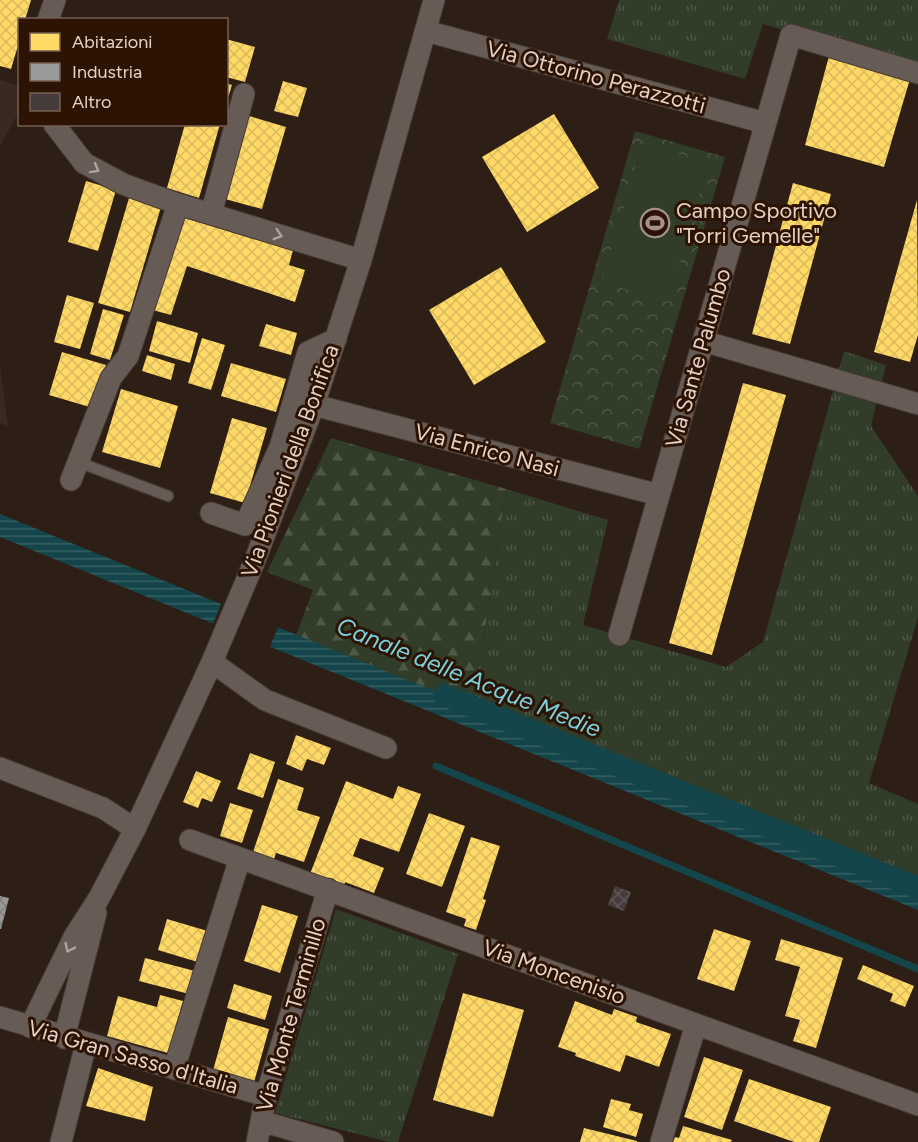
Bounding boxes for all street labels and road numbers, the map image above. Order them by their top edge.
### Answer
street label: Via Ottorino Perazzotti [483,35,709,119]
street label: Via Sante Palumbo [660,265,736,451]
street label: Via Pionieri della Bonifica [235,341,345,581]
street label: Via Enrico Nasi [412,418,562,482]
street label: Via Monte Terminillo [250,915,332,1115]
street label: Via Moncenisio [479,934,629,1010]
street label: Via Gran Sasso d'Italia [25,1014,241,1100]

